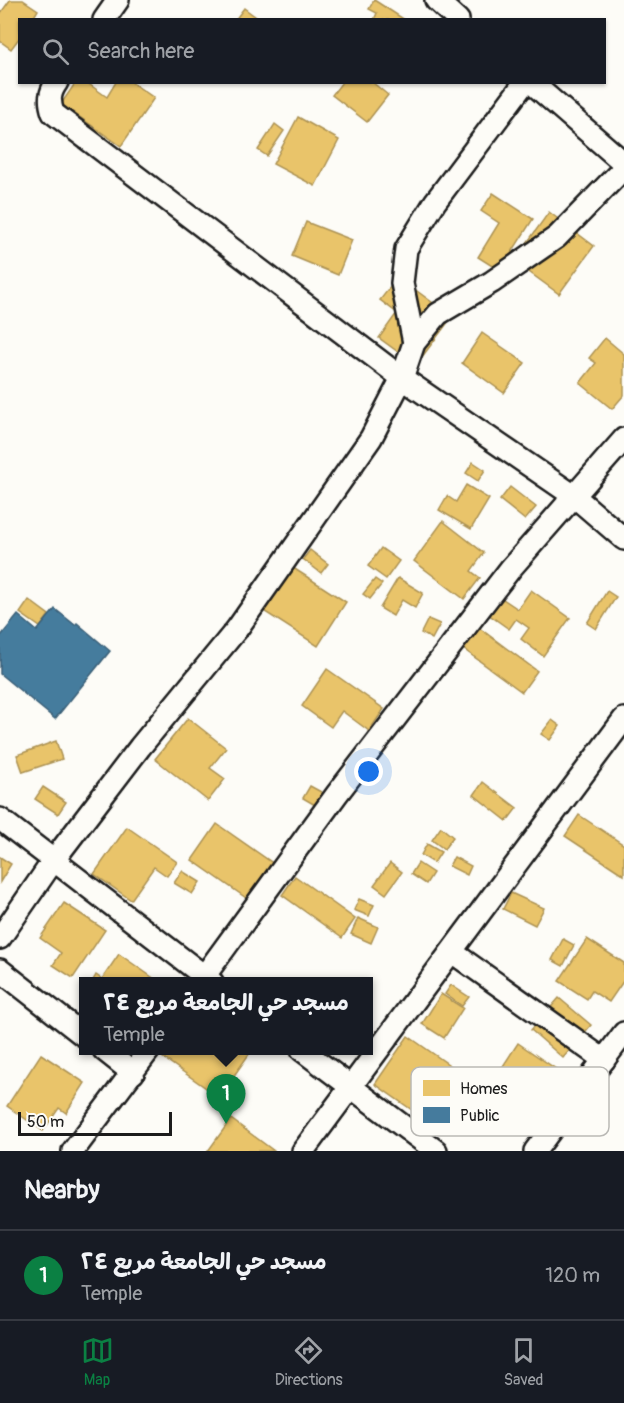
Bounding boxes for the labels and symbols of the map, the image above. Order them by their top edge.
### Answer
your location [354,757,383,786]
legend [411,1067,609,1136]
pin: 1 [206,1074,246,1124]
text: Homes [460,1079,508,1099]
text: Public [460,1106,500,1126]
scale bar [18,1109,172,1136]

